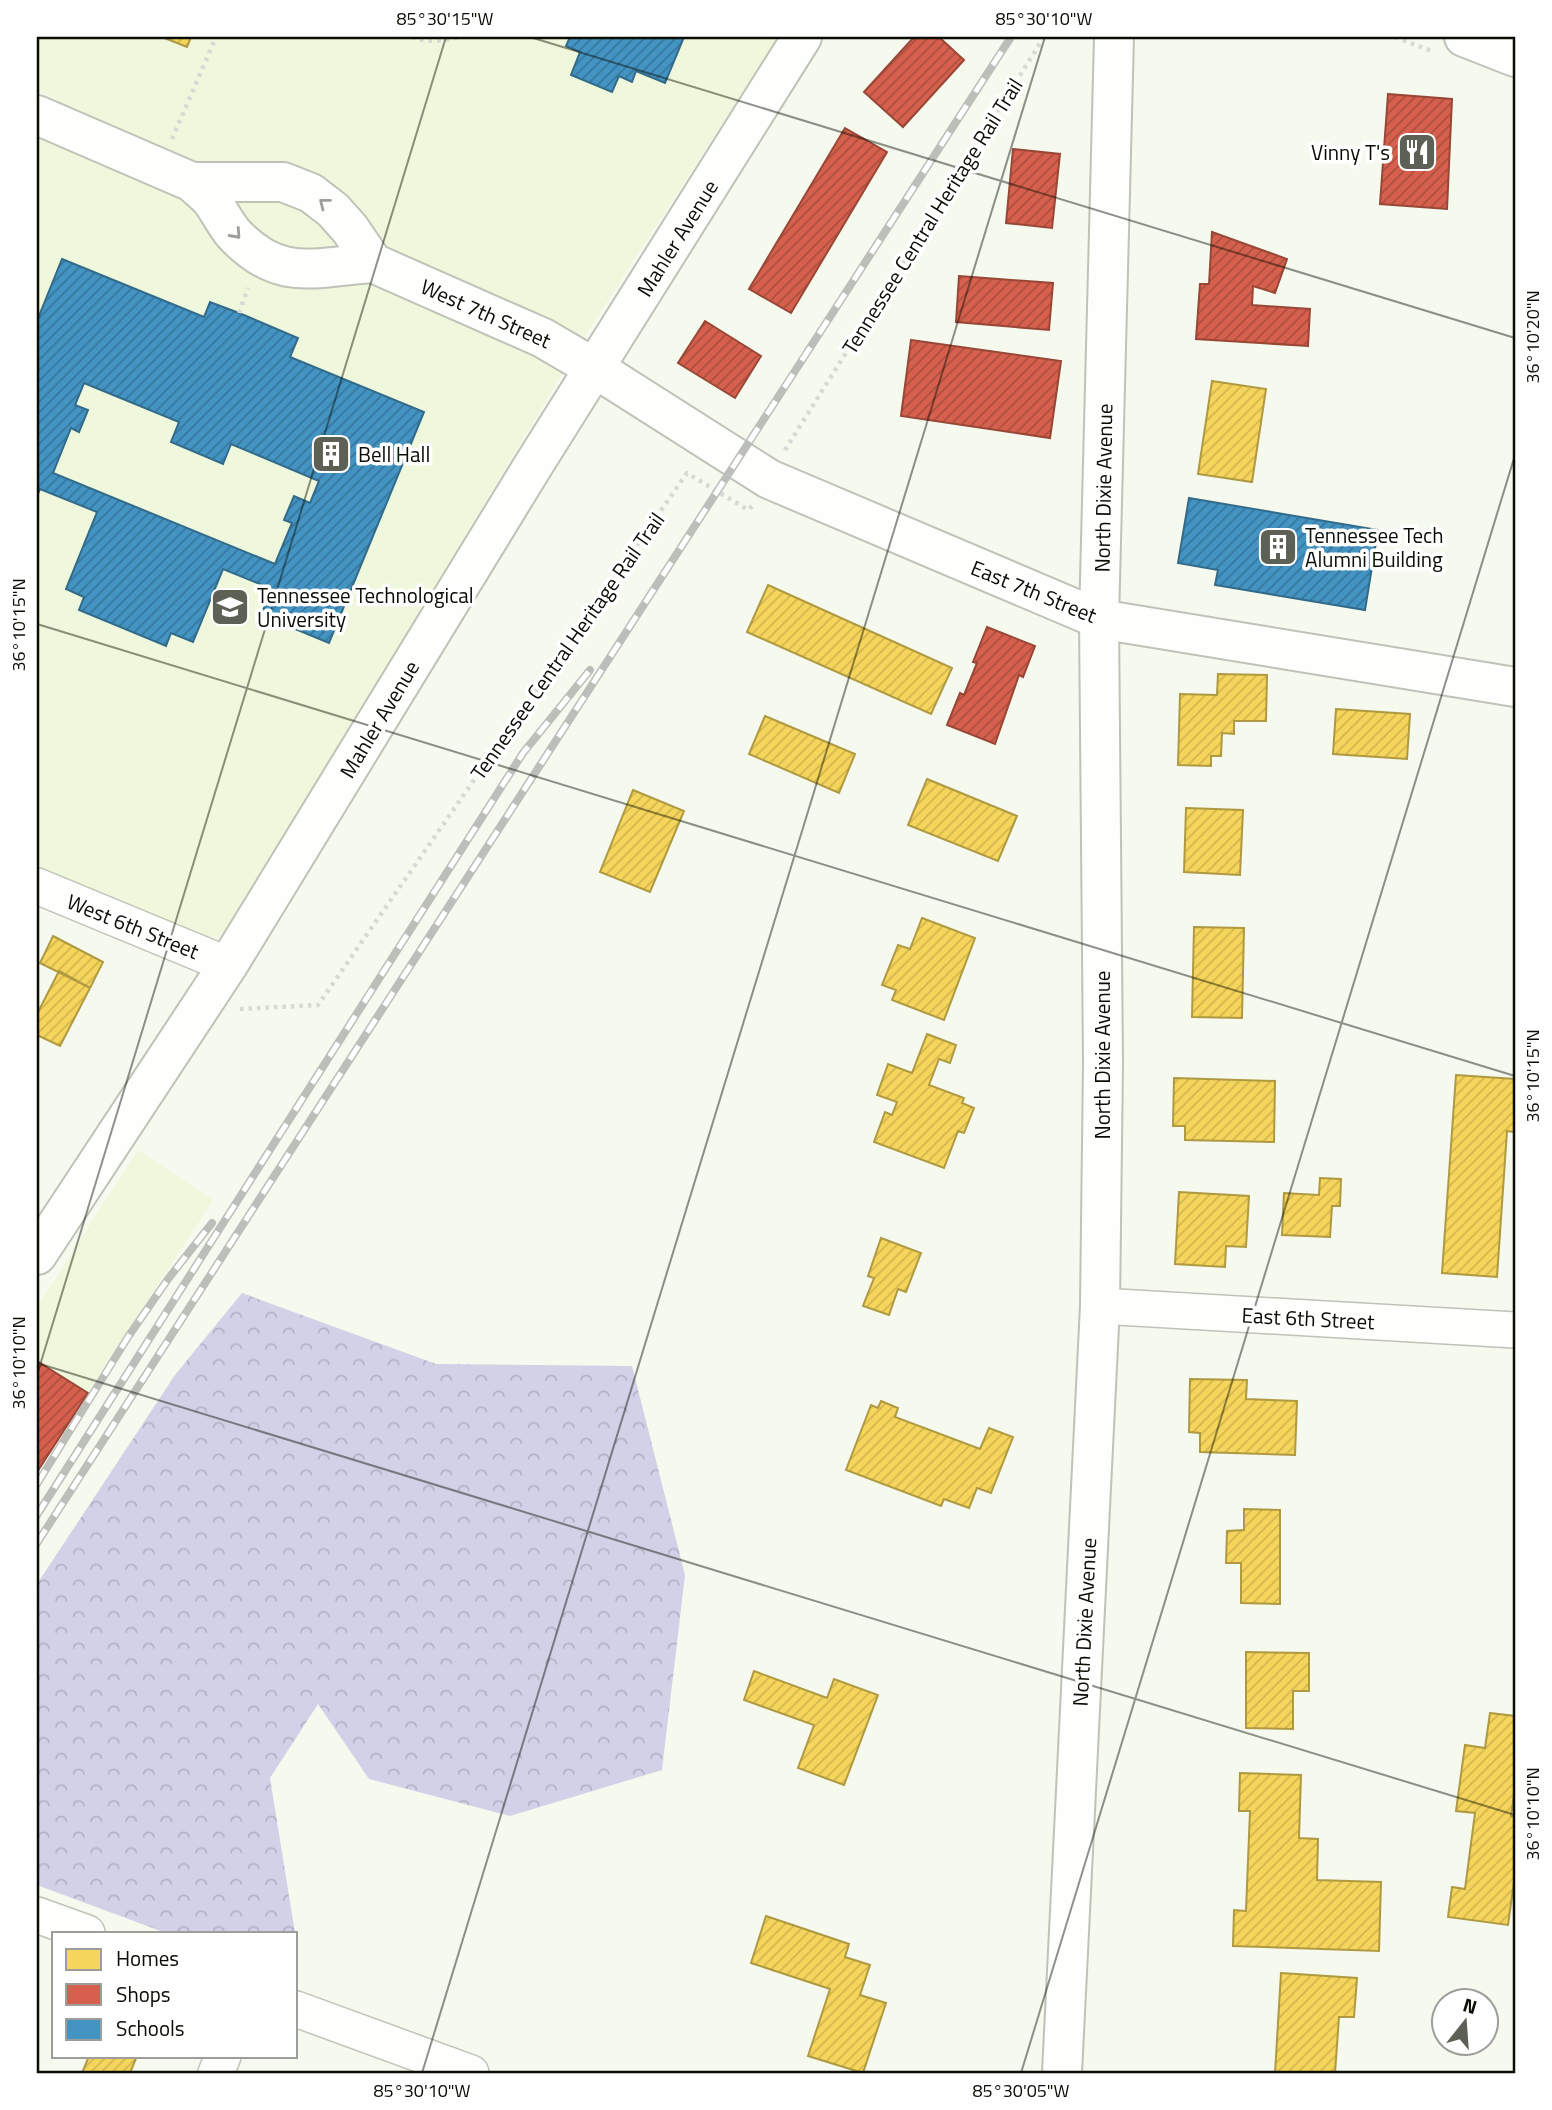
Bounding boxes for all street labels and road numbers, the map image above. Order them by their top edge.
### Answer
street label: Tennessee Central Heritage Rail Trail [834,72,1030,360]
street label: Mahler Avenue [628,173,726,303]
street label: West 7th Street [416,270,557,356]
street label: North Dixie Avenue [1086,403,1120,573]
street label: Tennessee Central Heritage Rail Trail [462,506,672,786]
street label: East 7th Street [966,551,1102,631]
street label: Mahler Avenue [331,654,427,784]
street label: West 6th Street [62,885,204,967]
street label: North Dixie Avenue [1086,971,1118,1139]
street label: East 6th Street [1241,1299,1376,1337]
street label: North Dixie Avenue [1064,1537,1104,1707]

